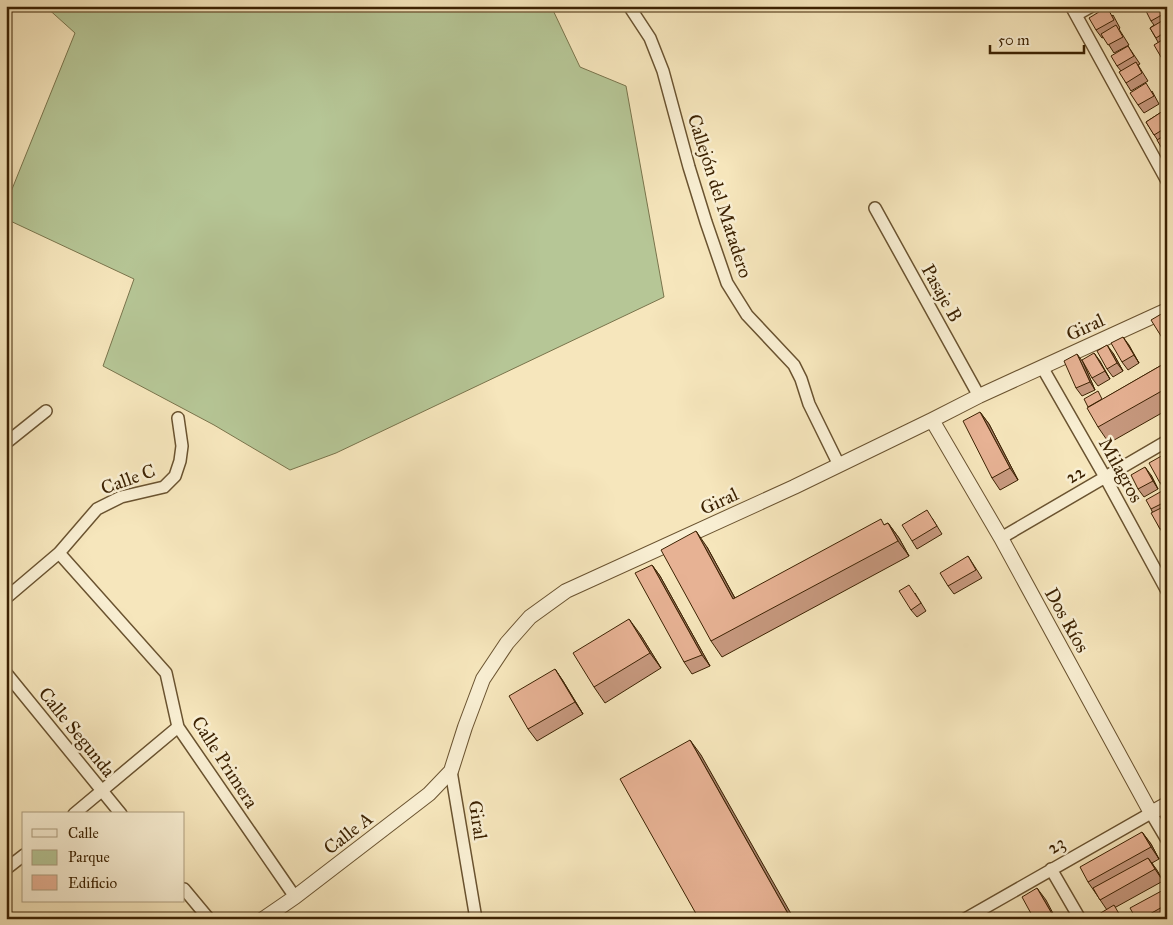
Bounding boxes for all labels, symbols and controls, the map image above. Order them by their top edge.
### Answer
scale bar [990,22,1084,54]
text: 50 m [998,31,1030,49]
street label: Callejón del Matadero [683,111,757,281]
street label: Pasaje B [917,260,967,326]
street label: Giral [1062,308,1108,346]
street label: Milagros [1093,434,1148,507]
street label: Calle C [98,459,158,499]
street label: 22 [1061,459,1089,489]
street label: Giral [696,482,742,520]
street label: Dos Ríos [1040,583,1094,657]
street label: Calle Segunda [33,682,121,783]
street label: Calle Primera [187,712,264,813]
street label: Giral [464,799,493,842]
street label: Calle A [319,807,377,859]
legend [22,812,185,902]
text: Calle [68,824,99,842]
street label: 23 [1043,831,1069,859]
text: Parque [68,848,110,867]
text: Edificio [68,874,117,892]

